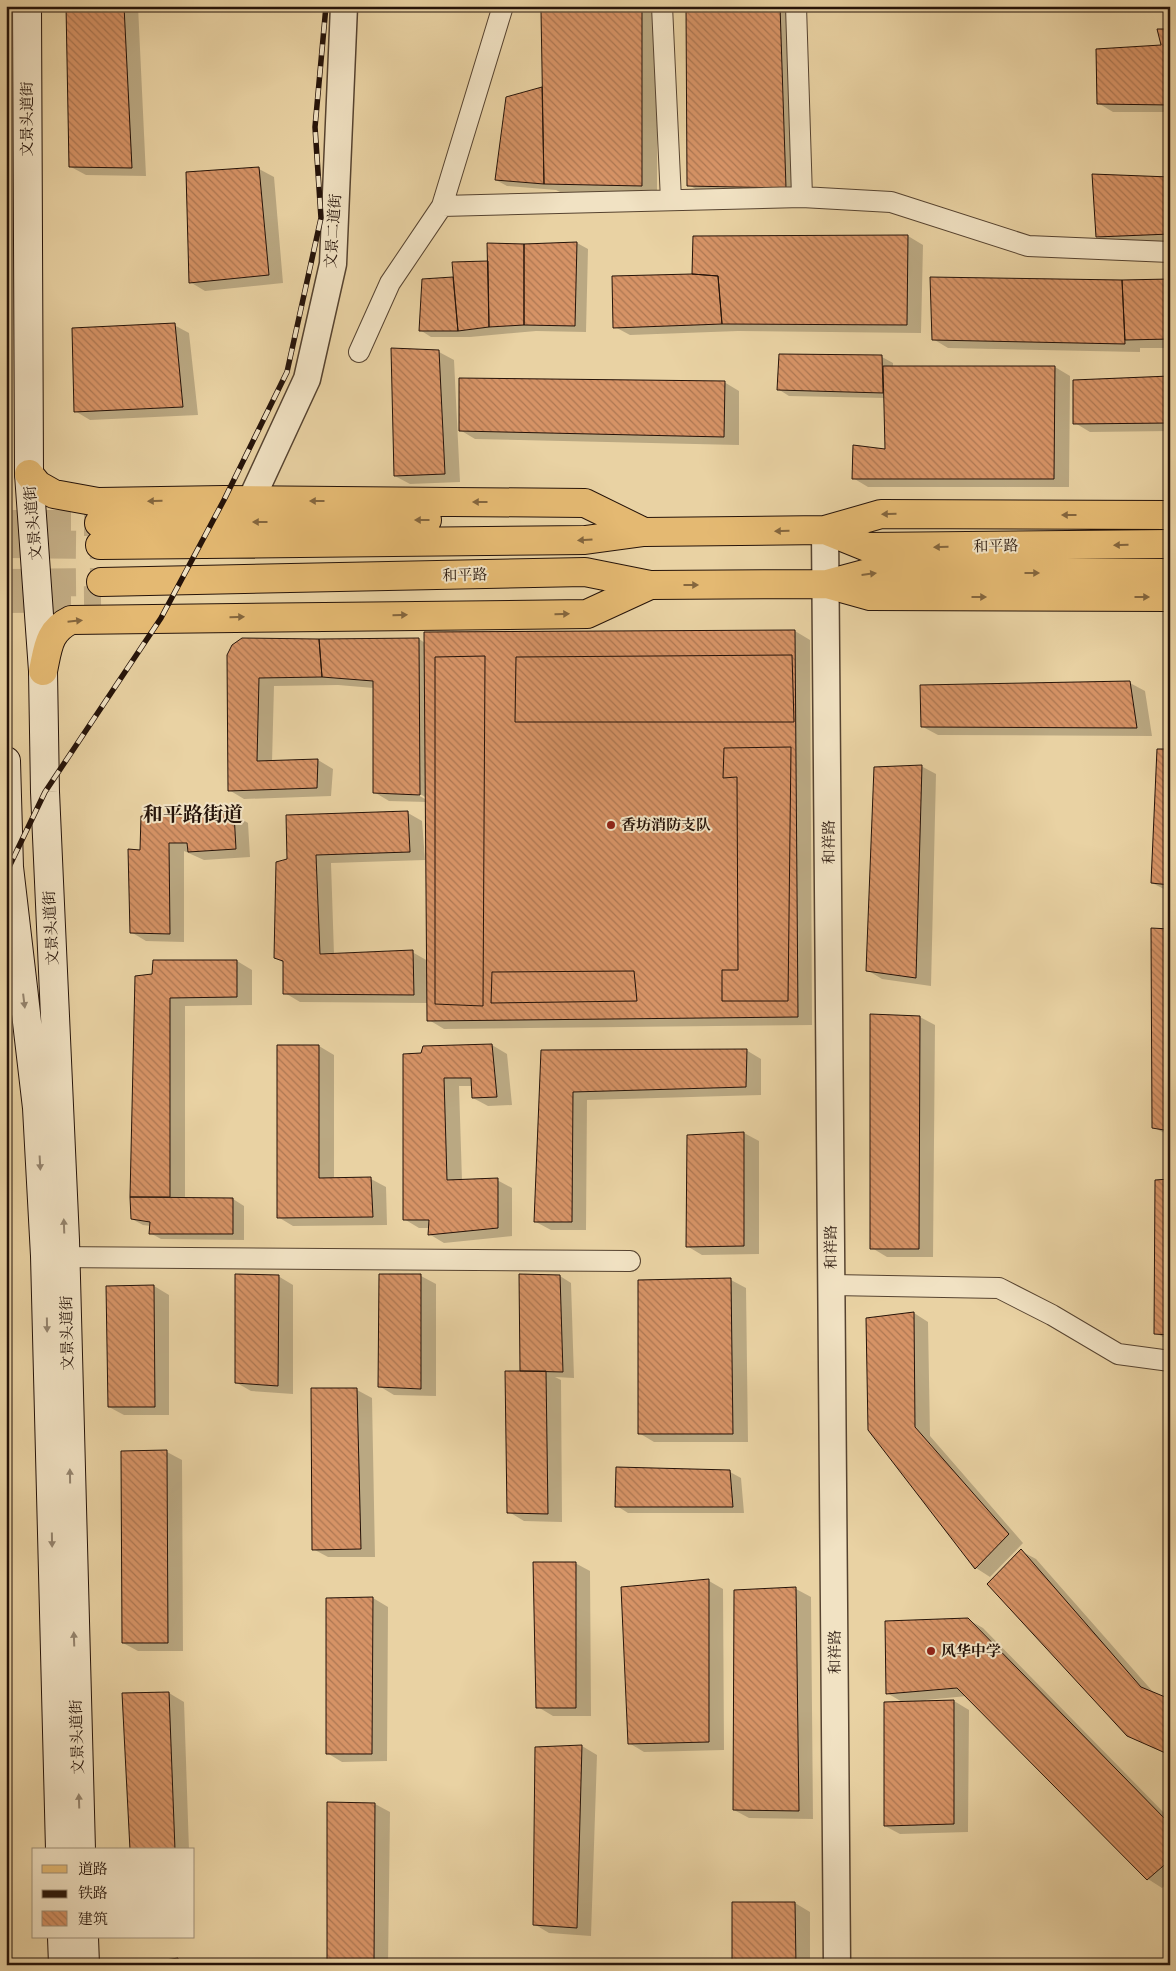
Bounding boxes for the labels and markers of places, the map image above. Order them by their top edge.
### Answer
place label: 香坊消防支队 [621,816,711,834]
marker: 香坊消防支队 [605,819,617,831]
place label: 风华中学 [941,1642,1001,1660]
marker: 风华中学 [925,1645,937,1657]

